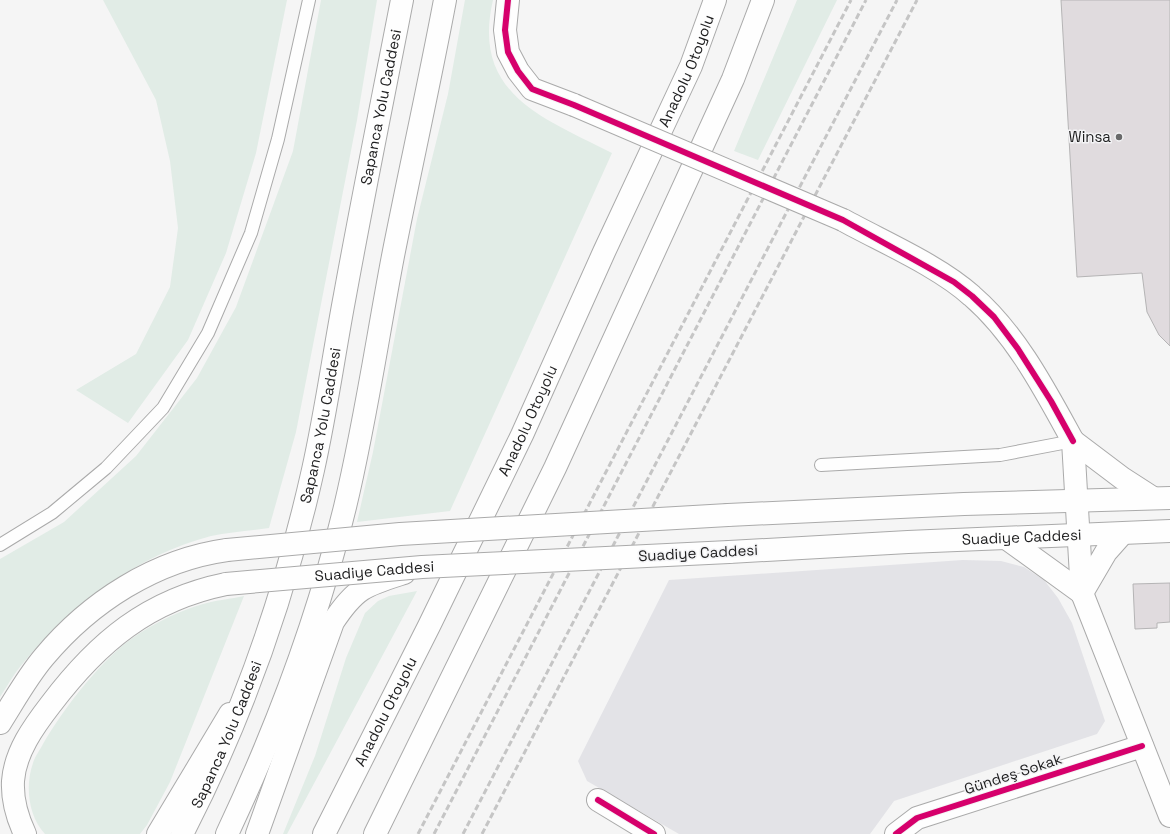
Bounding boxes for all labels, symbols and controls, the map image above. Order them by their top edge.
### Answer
street label: Anadolu Otoyolu [654,12,718,130]
street label: Sapanca Yolu Caddesi [356,28,405,187]
place label: Winsa [1069,127,1111,146]
marker: Winsa [1114,132,1124,142]
street label: Sapanca Yolu Caddesi [295,346,345,505]
street label: Anadolu Otoyolu [494,362,561,479]
street label: Suadiye Caddesi [961,525,1082,549]
street label: Suadiye Caddesi [638,540,758,565]
street label: Suadiye Caddesi [314,556,435,585]
street label: Anadolu Otoyolu [350,654,421,769]
street label: Sapanca Yolu Caddesi [186,658,266,811]
street label: Gündeş Sokak [962,749,1064,798]

